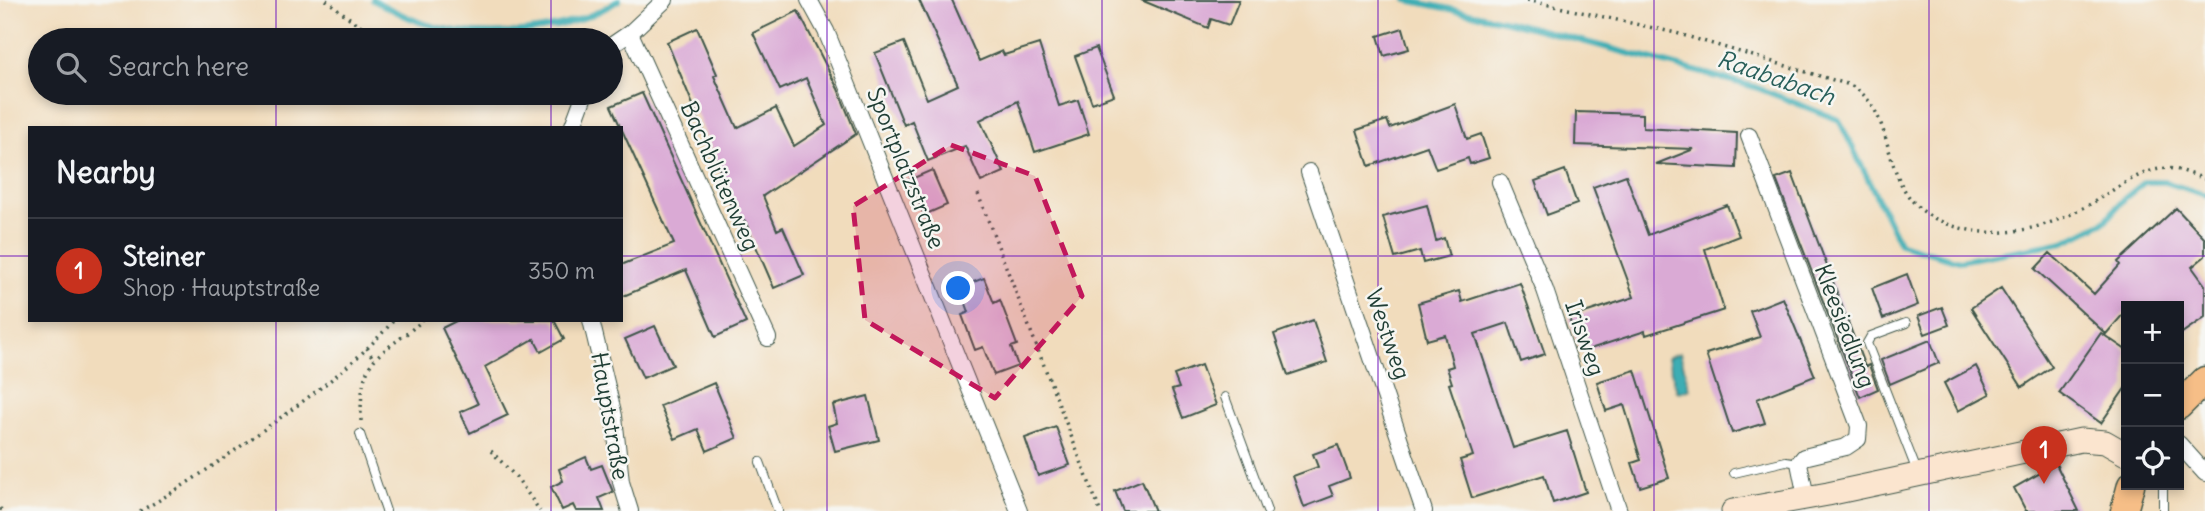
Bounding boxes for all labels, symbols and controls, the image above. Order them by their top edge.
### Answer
search box [28,28,623,105]
water label: Raababach [1714,43,1840,112]
icon: search [52,48,90,86]
text: Search here [108,50,249,83]
street label: Sportplatzstraße [861,83,952,253]
street label: Bachblütenweg [675,96,766,255]
text: Nearby [56,153,156,191]
text: Steiner [123,240,205,273]
text: 1 [74,256,84,285]
text: 350 m [528,256,595,285]
street label: Kleesiedlung [1809,260,1882,392]
your location [941,271,975,305]
text: Shop · Hauptstraße [123,273,320,302]
street label: Westweg [1359,285,1417,383]
street label: Irisweg [1559,296,1612,380]
map controls [2121,301,2184,490]
button: + [2121,301,2184,364]
street label: Hauptstraße [585,350,636,482]
button: − [2121,364,2184,427]
pin: 1 [2021,426,2067,484]
button: locate [2121,427,2184,490]

